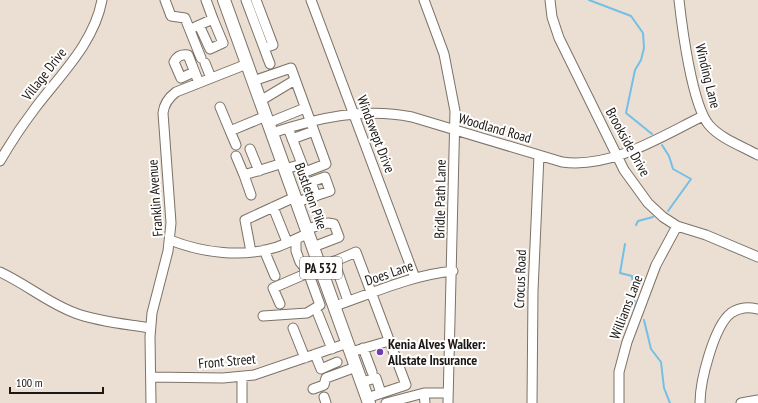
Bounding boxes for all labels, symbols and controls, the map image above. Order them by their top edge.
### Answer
street label: Winding Lane [691,42,725,110]
street label: Village Drive [17,44,70,105]
street label: Windswept Drive [353,93,399,176]
street label: Brookside Drive [602,104,654,180]
street label: Woodland Road [456,109,534,147]
street label: Franklin Avenue [143,159,167,237]
street label: Bridle Path Lane [430,159,450,239]
street label: Bustleton Pike [291,160,331,232]
street label: Crocus Road [510,249,530,309]
street label: Does Lane [362,256,416,290]
road number: PA 532 [300,257,342,279]
street label: Williams Lane [605,272,647,342]
place label: Kenia Alves Walker: Allstate Insurance [387,335,486,369]
marker: Kenia Alves Walker: Allstate Insurance [375,347,385,357]
street label: Front Street [198,350,257,372]
scale bar [10,369,103,395]
text: 100 m [16,375,43,390]

